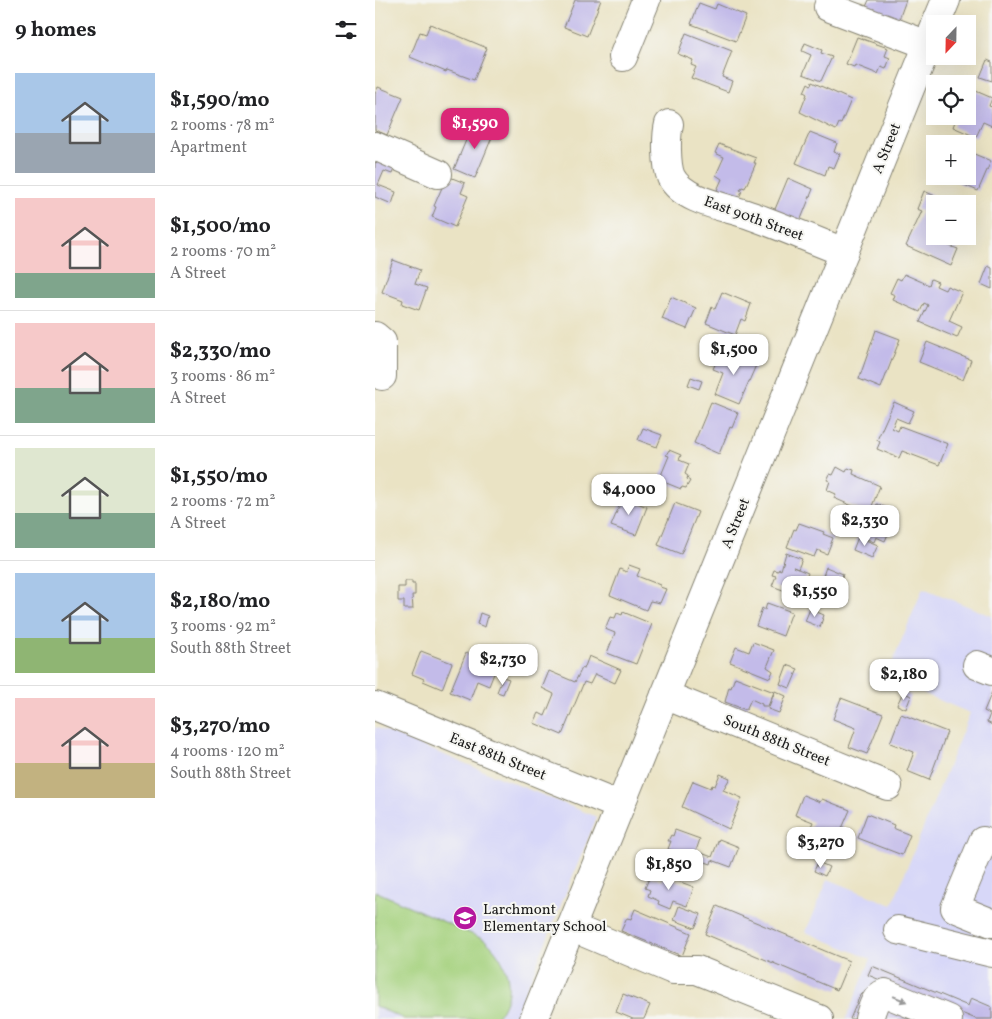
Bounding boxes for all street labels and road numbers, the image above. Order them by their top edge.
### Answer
street label: A Street [868,120,907,177]
street label: East 90th Street [701,192,806,247]
street label: A Street [717,495,756,552]
street label: South 88th Street [720,710,833,772]
street label: East 88th Street [446,728,549,786]

